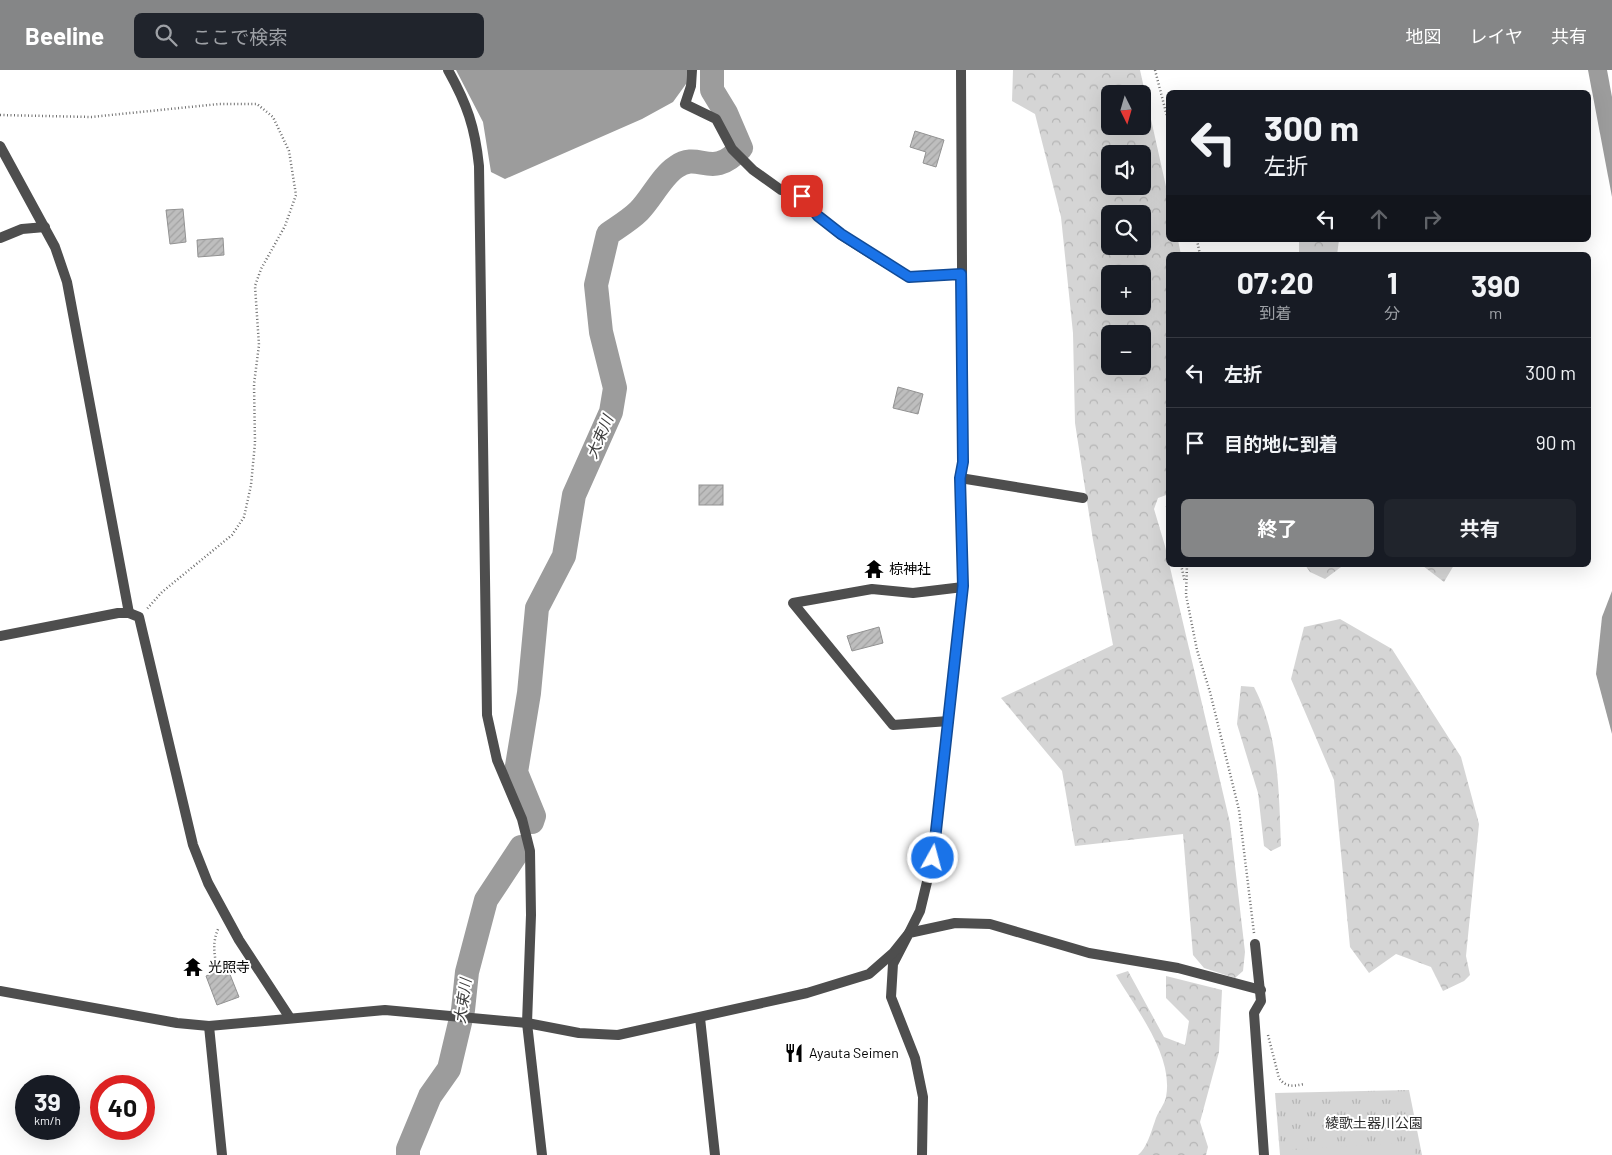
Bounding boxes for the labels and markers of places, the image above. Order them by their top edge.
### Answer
pin [781,175,823,217]
temple icon: 椋神社 [863,558,885,580]
place label: 椋神社 [889,560,931,577]
temple icon: 光照寺 [182,956,204,978]
place label: 光照寺 [208,958,250,975]
restaurant icon: Ayauta Seimen [783,1042,805,1064]
place label: Ayauta Seimen [809,1044,899,1061]

